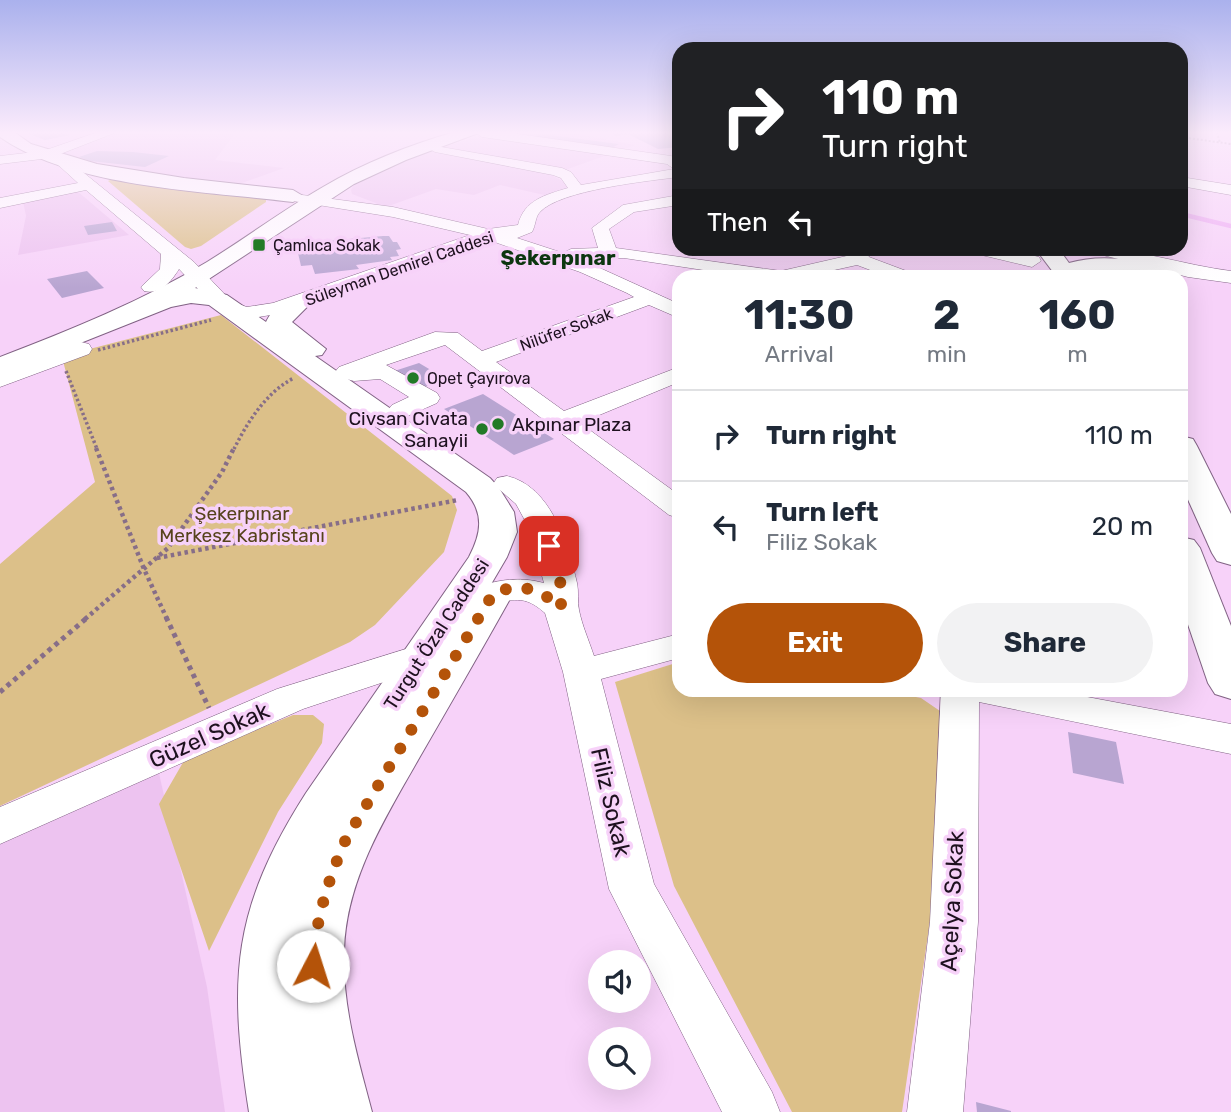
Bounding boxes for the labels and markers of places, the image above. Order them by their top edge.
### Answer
place label: Çamlıca Sokak [273,236,381,255]
marker: Çamlıca Sokak [251,237,267,253]
place label: Opet Çayırova [427,369,531,388]
marker: Opet Çayırova [405,370,421,386]
place label: Civsan Civata Sanayii [348,407,468,452]
place label: Akpınar Plaza [512,413,631,436]
marker: Akpınar Plaza [490,416,506,432]
marker: Civsan Civata Sanayii [474,421,490,437]
pin [519,516,579,576]

